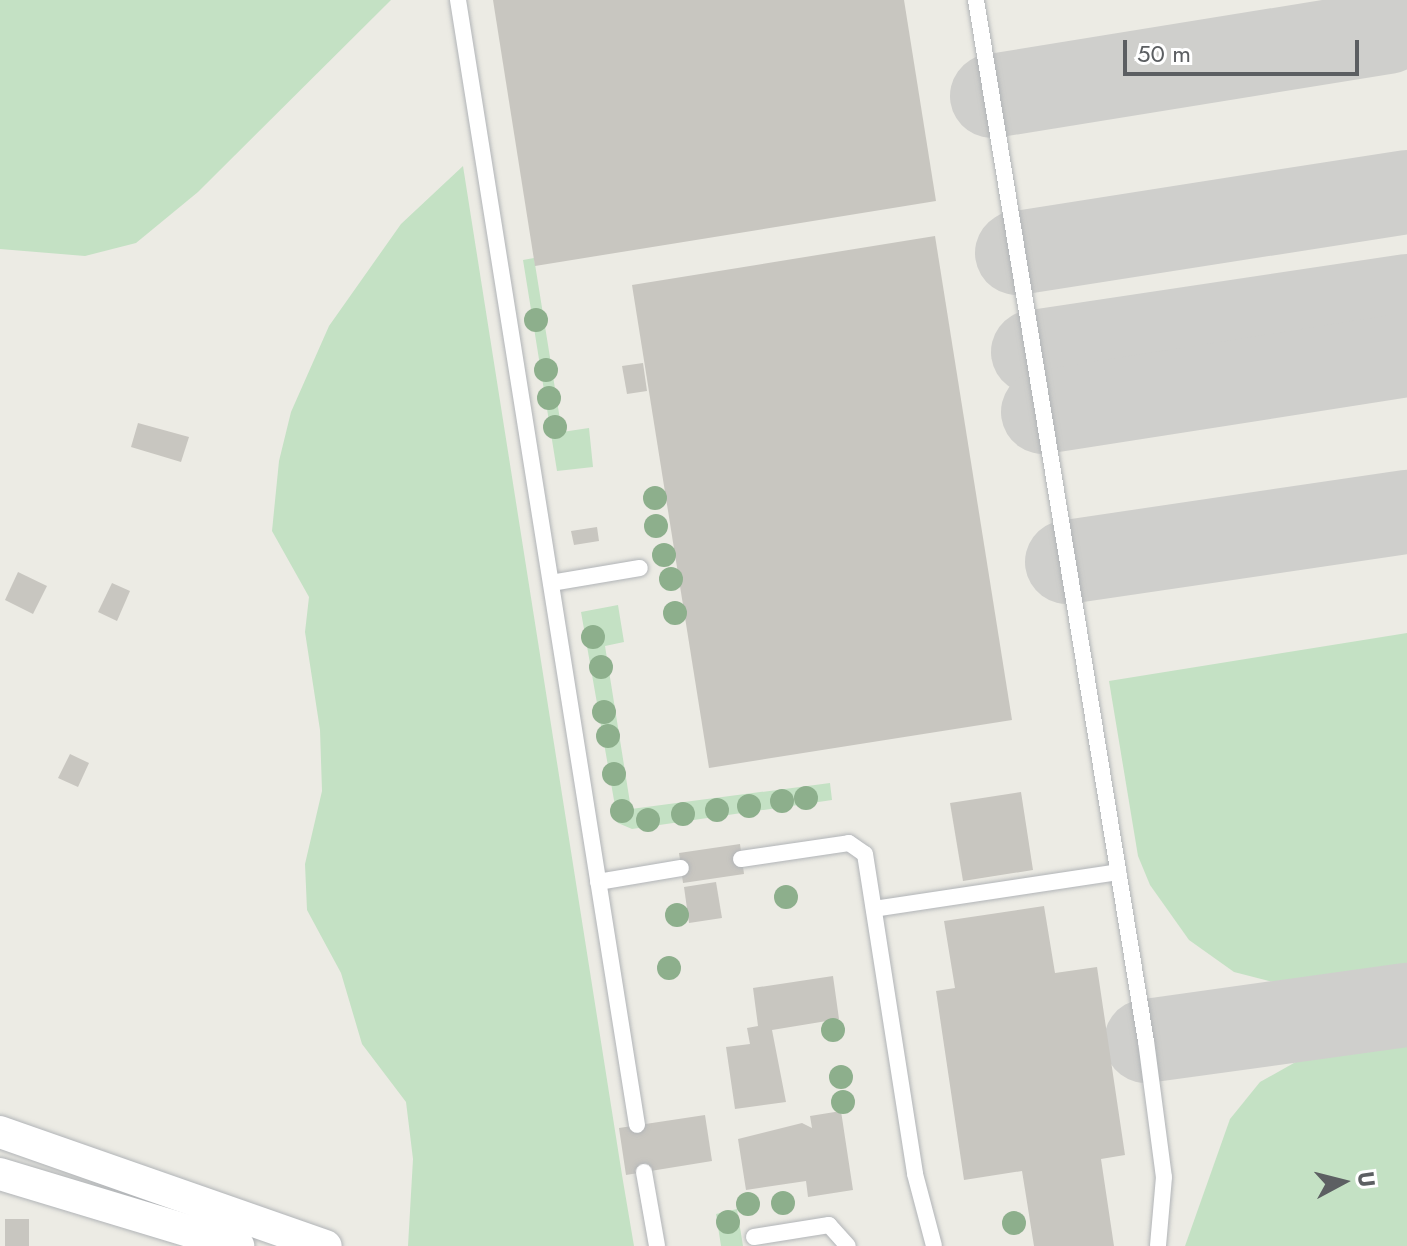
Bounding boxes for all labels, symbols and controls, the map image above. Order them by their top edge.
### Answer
scale bar [1127,24,1363,74]
text: 50 m [1137,36,1191,71]
north arrow [1303,1142,1383,1222]
text: U [1350,1169,1384,1189]

